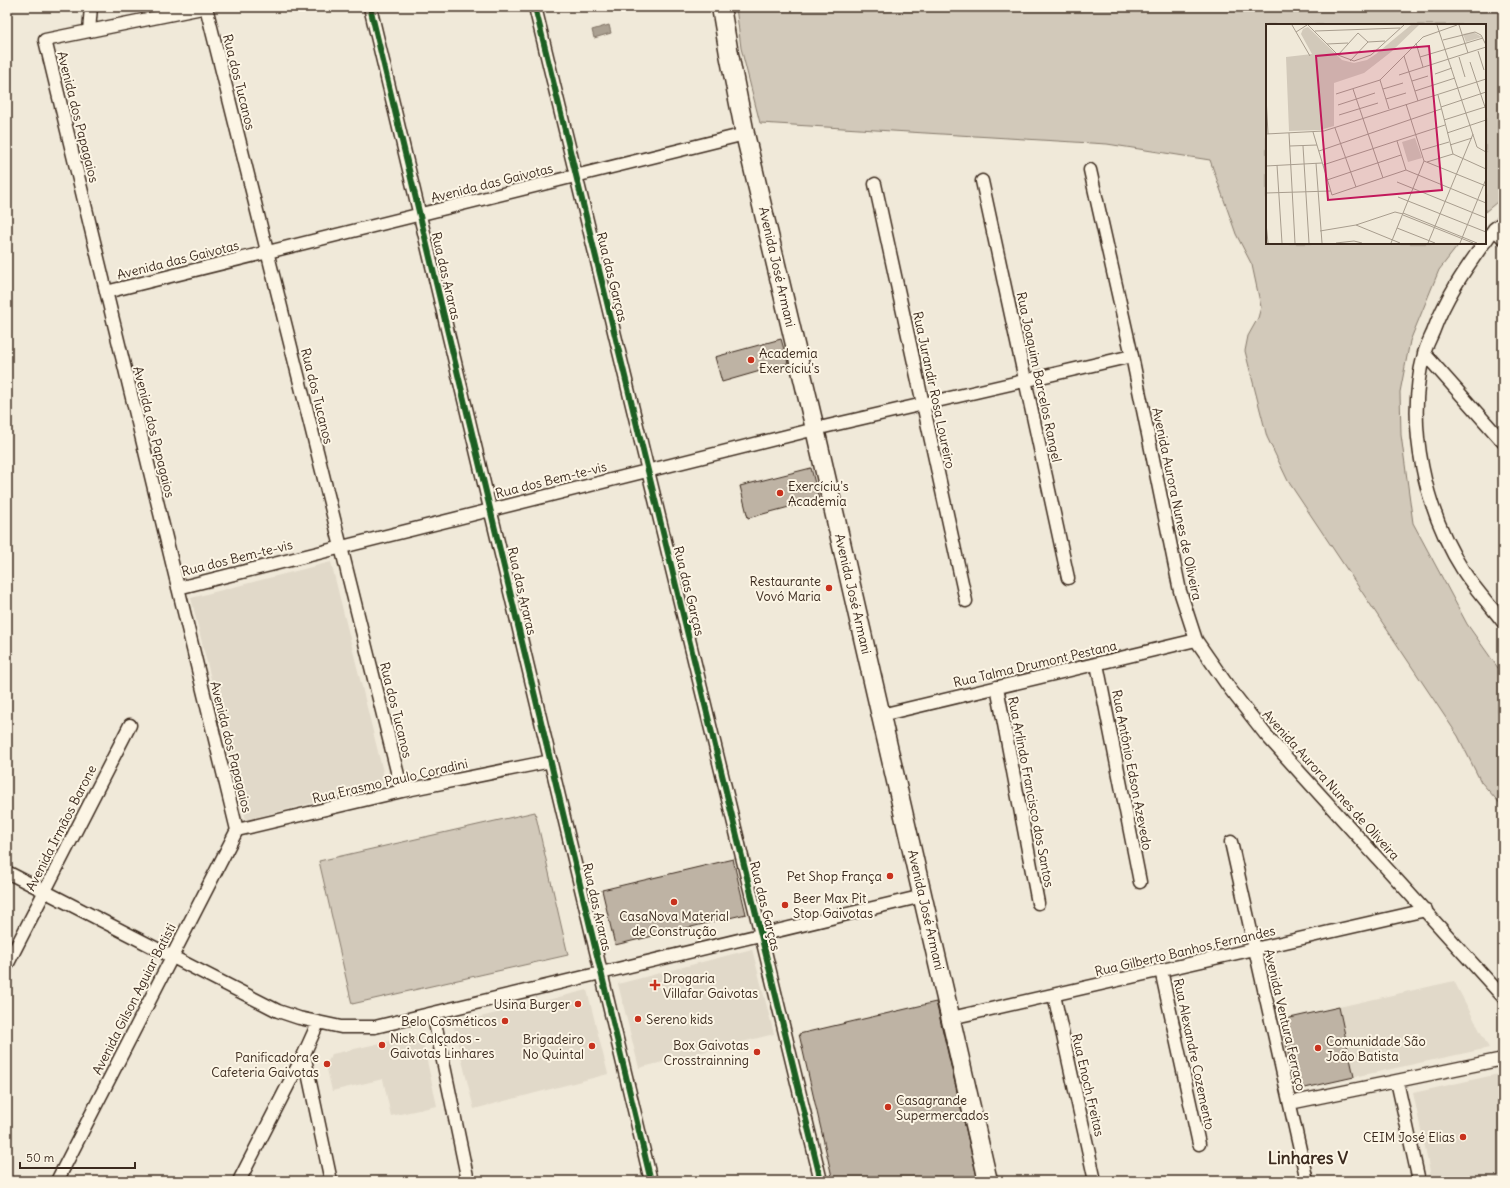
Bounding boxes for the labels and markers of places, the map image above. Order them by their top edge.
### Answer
place label: Academia Exercíciu's [759,345,820,377]
marker: Academia Exercíciu's [746,355,756,365]
place label: Exercíciu's Academia [788,478,849,510]
marker: Exercíciu's Academia [775,488,785,498]
place label: Restaurante Vovó Maria [750,573,821,605]
marker: Restaurante Vovó Maria [824,583,834,593]
place label: Pet Shop França [787,868,882,885]
marker: Pet Shop França [885,871,895,881]
place label: Beer Max Pit Stop Gaivotas [793,890,873,922]
marker: CasaNova Material de Construção [669,897,679,907]
marker: Beer Max Pit Stop Gaivotas [780,900,790,910]
place label: CasaNova Material de Construção [619,908,729,940]
place label: Drogaria Villafar Gaivotas [663,970,758,1002]
marker: Drogaria Villafar Gaivotas [650,980,660,990]
place label: Usina Burger [494,996,571,1013]
marker: Usina Burger [573,999,583,1009]
place label: Sereno kids [646,1011,713,1028]
place label: Belo Cosméticos [401,1013,497,1030]
marker: Sereno kids [633,1014,643,1024]
marker: Belo Cosméticos [500,1016,510,1026]
place label: Nick Calçados - Gaivotas Linhares [390,1030,494,1062]
place label: Brigadeiro No Quintal [522,1031,584,1063]
place label: Comunidade São João Batista [1326,1033,1426,1065]
place label: Box Gaivotas Crosstrainning [664,1037,749,1069]
marker: Nick Calçados - Gaivotas Linhares [377,1040,387,1050]
marker: Brigadeiro No Quintal [587,1041,597,1051]
marker: Comunidade São João Batista [1313,1043,1323,1053]
marker: Box Gaivotas Crosstrainning [752,1047,762,1057]
place label: Panificadora e Cafeteria Gaivotas [211,1049,319,1081]
marker: Panificadora e Cafeteria Gaivotas [322,1059,332,1069]
place label: Casagrande Supermercados [896,1092,989,1124]
marker: Casagrande Supermercados [883,1102,893,1112]
place label: CEIM José Elias [1363,1129,1455,1146]
marker: CEIM José Elias [1458,1132,1468,1142]

